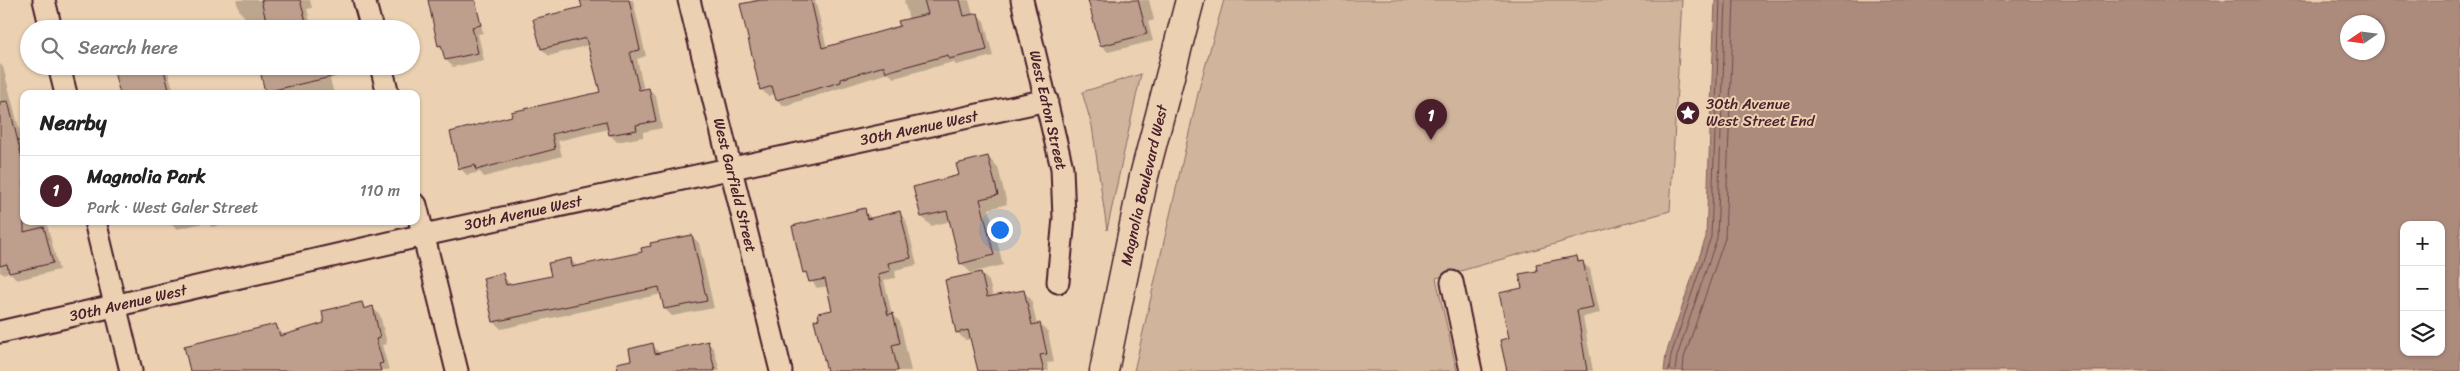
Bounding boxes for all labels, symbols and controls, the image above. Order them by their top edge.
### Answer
north arrow [2340,15,2385,60]
search box [20,20,420,75]
text: Search here [78,31,178,64]
icon: search [38,34,66,62]
street label: West Eaton Street [1022,48,1074,173]
place label: 30th Avenue West Street End [1706,91,1816,134]
pin: 1 [1415,99,1447,140]
place icon: 30th Avenue West Street End [1675,100,1701,126]
street label: Magnolia Boulevard West [1113,101,1175,268]
street label: 30th Avenue West [858,103,981,153]
text: Nearby [40,104,106,142]
street label: West Garfield Street [706,115,764,255]
text: Magnolia Park [87,160,206,193]
text: 1 [53,176,59,205]
text: 110 m [360,176,400,205]
street label: 30th Avenue West [462,188,585,238]
text: Park · West Galer Street [87,193,258,222]
your location [987,217,1013,243]
map controls [2400,221,2445,356]
button: + [2400,221,2445,266]
button: − [2400,266,2445,311]
street label: 30th Avenue West [67,277,190,329]
button: layers [2400,311,2445,356]

